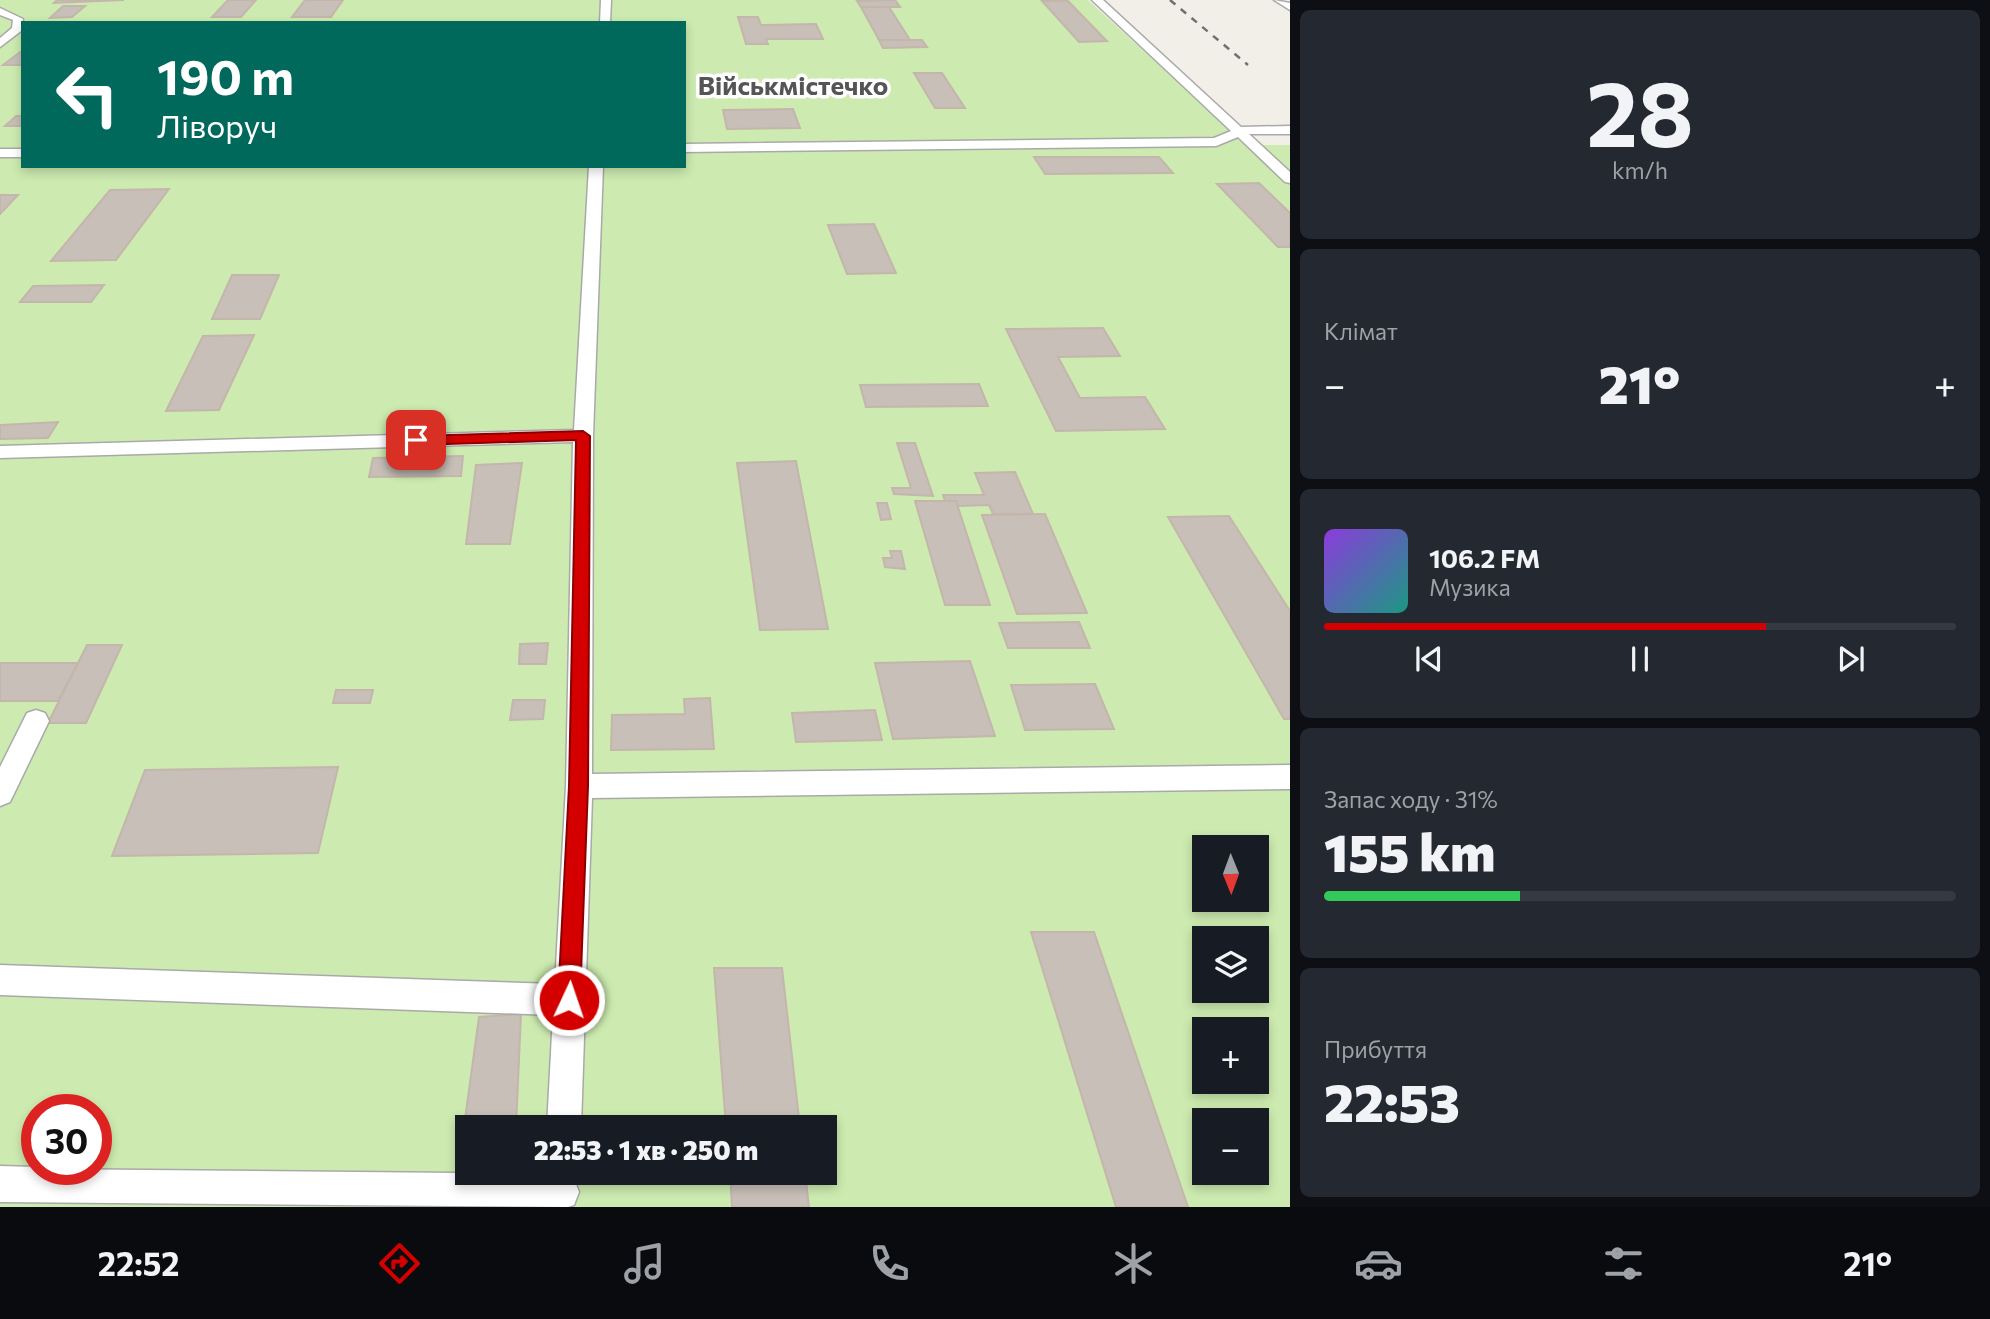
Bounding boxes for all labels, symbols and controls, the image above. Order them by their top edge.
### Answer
text: 190 m [157,45,294,105]
icon: left [42,49,133,140]
text: 28 [1586,54,1694,166]
district label: Військмістечко [698,69,888,100]
text: Ліворуч [157,105,277,145]
text: km/h [1612,156,1668,184]
text: Клімат [1324,317,1398,345]
text: 21° [1599,351,1680,415]
text: − [1324,360,1346,407]
text: + [1934,360,1956,407]
pin [386,410,446,470]
icon: arrive [397,421,435,459]
text: 106.2 FM [1429,542,1540,573]
text: Музика [1429,573,1511,601]
icon: previous [1410,640,1448,678]
icon: pause [1621,640,1659,678]
icon: next [1832,640,1870,678]
text: Запас ходу · 31% [1324,785,1498,813]
text: 155 km [1324,819,1496,883]
north arrow [1192,835,1269,912]
map controls [1192,835,1269,1185]
button: layers [1192,926,1269,1003]
position arrow [532,963,606,1037]
button: + [1192,1017,1269,1094]
text: Прибуття [1324,1035,1427,1063]
text: 22:53 [1324,1069,1460,1133]
speed limit sign: 30 [21,1094,112,1185]
button: − [1192,1108,1269,1185]
text: 22:53 · 1 хв · 250 m [534,1134,758,1165]
icon: directions [375,1239,424,1288]
icon: music [620,1239,669,1288]
icon: phone [865,1239,914,1288]
icon: climate [1109,1239,1158,1288]
icon: car [1354,1239,1403,1288]
icon: filters [1599,1239,1648,1288]
text: 22:52 [98,1243,180,1283]
text: 21° [1843,1243,1892,1283]

